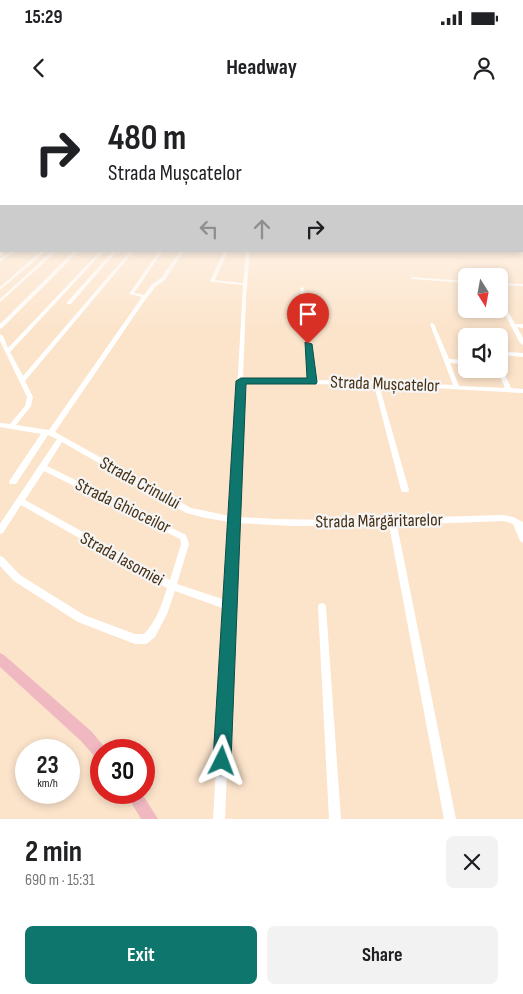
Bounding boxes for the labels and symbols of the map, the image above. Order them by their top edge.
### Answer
north arrow [458,268,508,318]
pin [287,293,329,344]
street label: Strada Mușcatelor [330,372,440,396]
street label: Strada Crinului [96,452,184,514]
street label: Strada Ghioceilor [72,474,174,538]
street label: Strada Mărgăritarelor [315,509,443,533]
street label: Strada Iasomiei [77,527,167,591]
position arrow [195,734,247,786]
speed limit sign: 30 [90,739,155,804]

